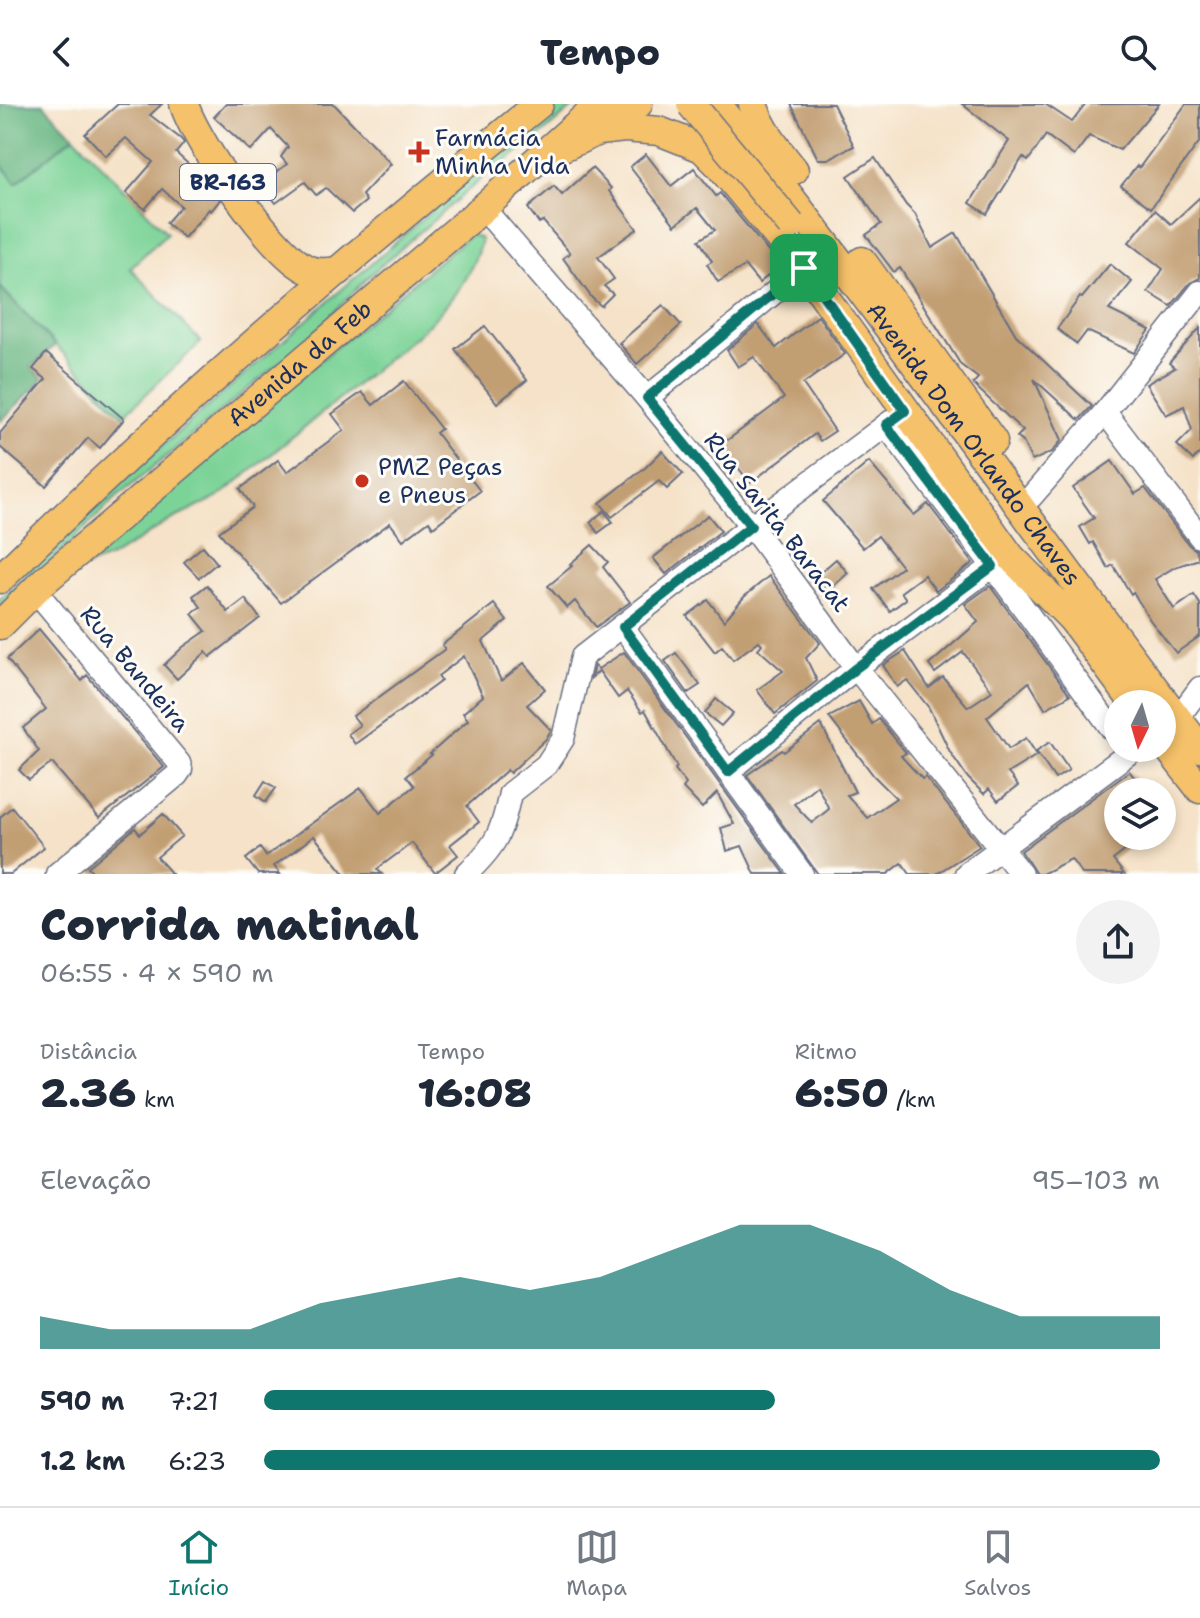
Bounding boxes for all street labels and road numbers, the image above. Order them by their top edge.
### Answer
road number: BR-163 [180,164,276,200]
street label: Avenida da Feb [221,293,379,434]
street label: Avenida Dom Orlando Chaves [859,296,1088,592]
street label: Rua Sarita Baracat [697,425,857,619]
street label: Rua Bandeira [73,599,197,739]

